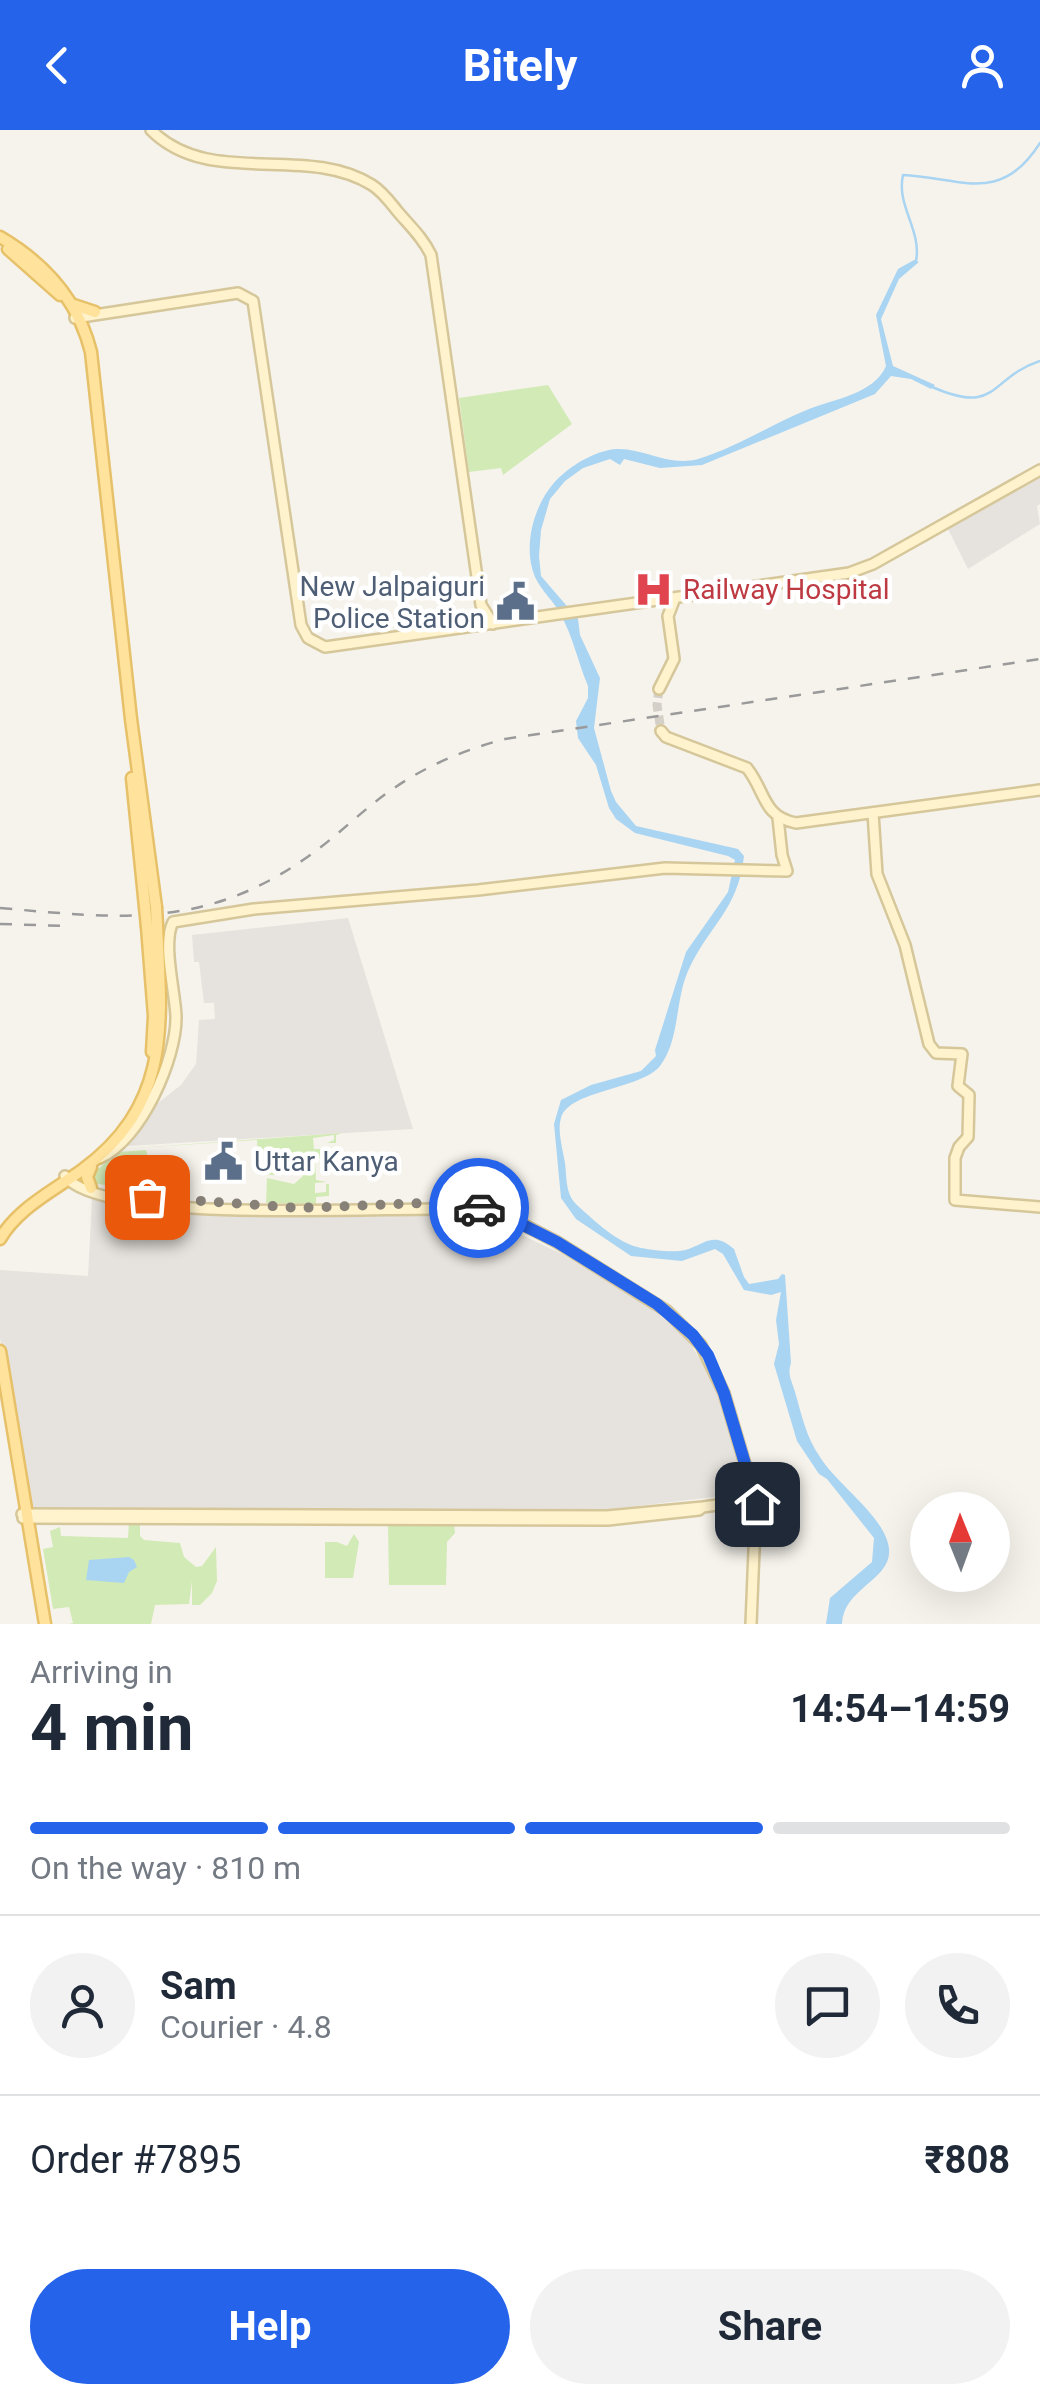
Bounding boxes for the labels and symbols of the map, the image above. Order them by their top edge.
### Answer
hospital icon: Railway Hospital [632,568,674,610]
place label: New Jalpaiguri Police Station [299,570,485,635]
place label: Railway Hospital [683,573,890,606]
public building icon: New Jalpaiguri Police Station [494,581,536,623]
public building icon: Uttar Kanya [203,1140,245,1182]
place label: Uttar Kanya [254,1145,399,1178]
pin [105,1155,190,1240]
courier [429,1158,529,1258]
pin [715,1462,800,1547]
north arrow [910,1492,1010,1592]

